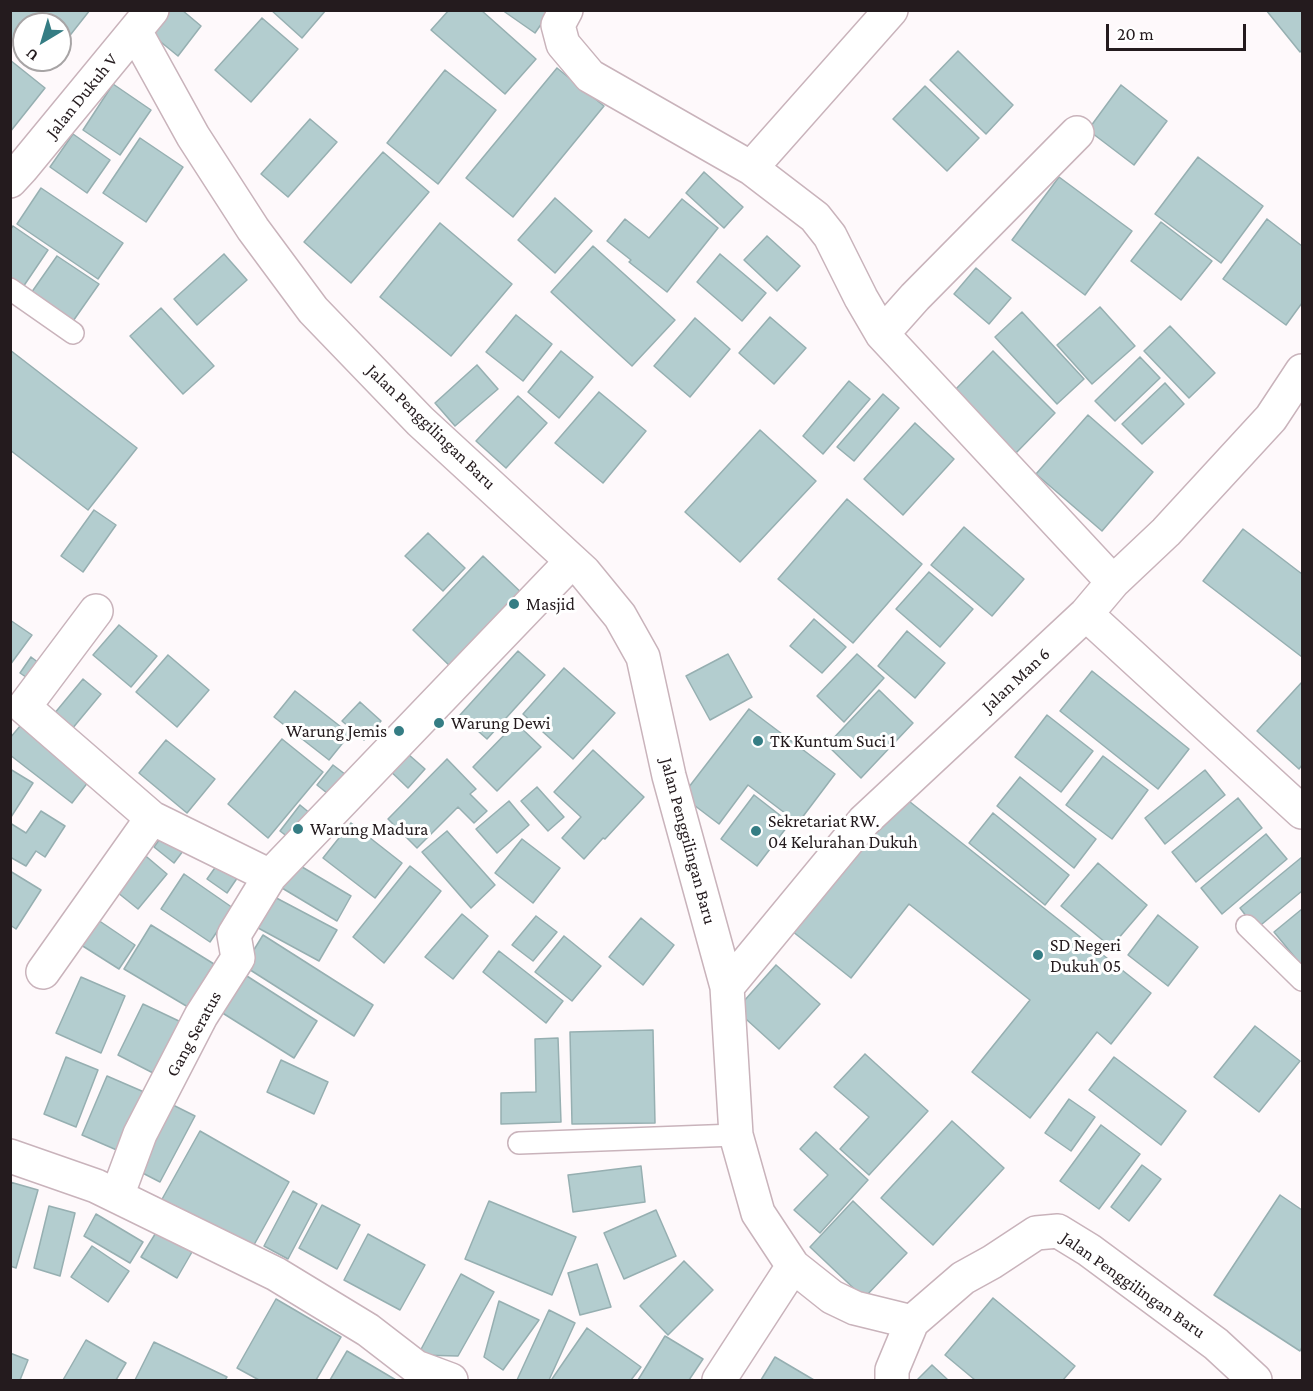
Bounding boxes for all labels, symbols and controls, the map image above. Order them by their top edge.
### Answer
north arrow [12,12,72,72]
scale bar [1109,12,1248,50]
text: 20 m [1117,24,1154,44]
text: U [22,45,41,65]
street label: Jalan Dukuh V [41,49,123,143]
street label: Jalan Penggilingan Baru [362,360,500,494]
place label: Masjid [526,593,575,615]
marker: Masjid [507,597,521,611]
street label: Jalan Man 6 [977,643,1055,717]
place label: Warung Dewi [451,712,551,734]
marker: Warung Dewi [432,716,446,730]
place label: Warung Jemis [286,720,387,742]
marker: Warung Jemis [392,724,406,738]
place label: TK Kuntum Suci 1 [770,730,896,752]
marker: TK Kuntum Suci 1 [751,734,765,748]
street label: Jalan Penggilingan Baru [655,755,721,927]
place label: Sekretariat RW. 04 Kelurahan Dukuh [768,810,918,852]
place label: Warung Madura [310,818,428,840]
marker: Warung Madura [291,822,305,836]
marker: Sekretariat RW. 04 Kelurahan Dukuh [749,824,763,838]
place label: SD Negeri Dukuh 05 [1050,934,1121,976]
marker: SD Negeri Dukuh 05 [1031,948,1045,962]
street label: Gang Seratus [162,987,226,1081]
street label: Jalan Penggilingan Baru [1057,1227,1209,1343]

